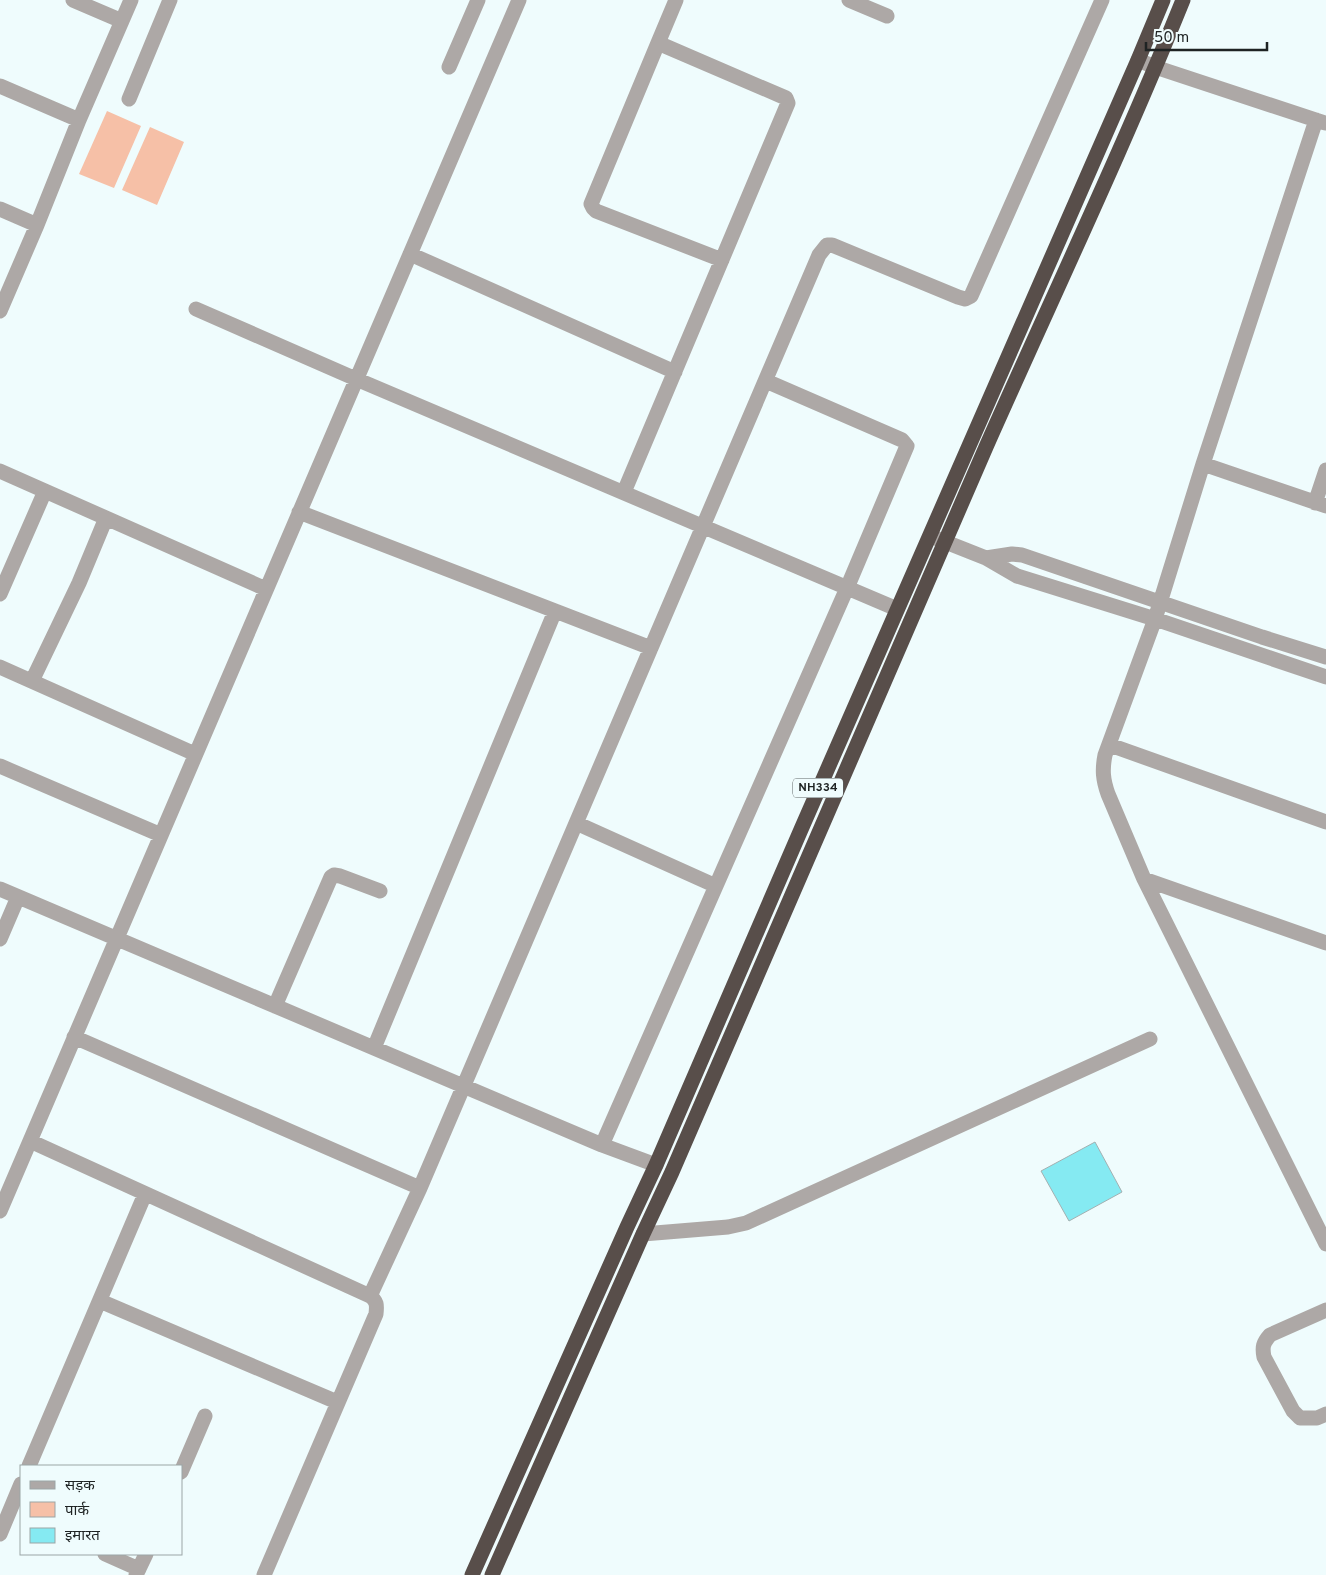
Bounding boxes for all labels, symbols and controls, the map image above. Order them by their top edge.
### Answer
scale bar [1146,20,1267,52]
text: 50 m [1154,29,1189,48]
road number: NH334 [793,778,843,798]
legend [20,1465,182,1555]
text: सड़क [65,1477,95,1496]
text: पार्क [65,1501,89,1521]
text: इमारत [65,1527,100,1546]

